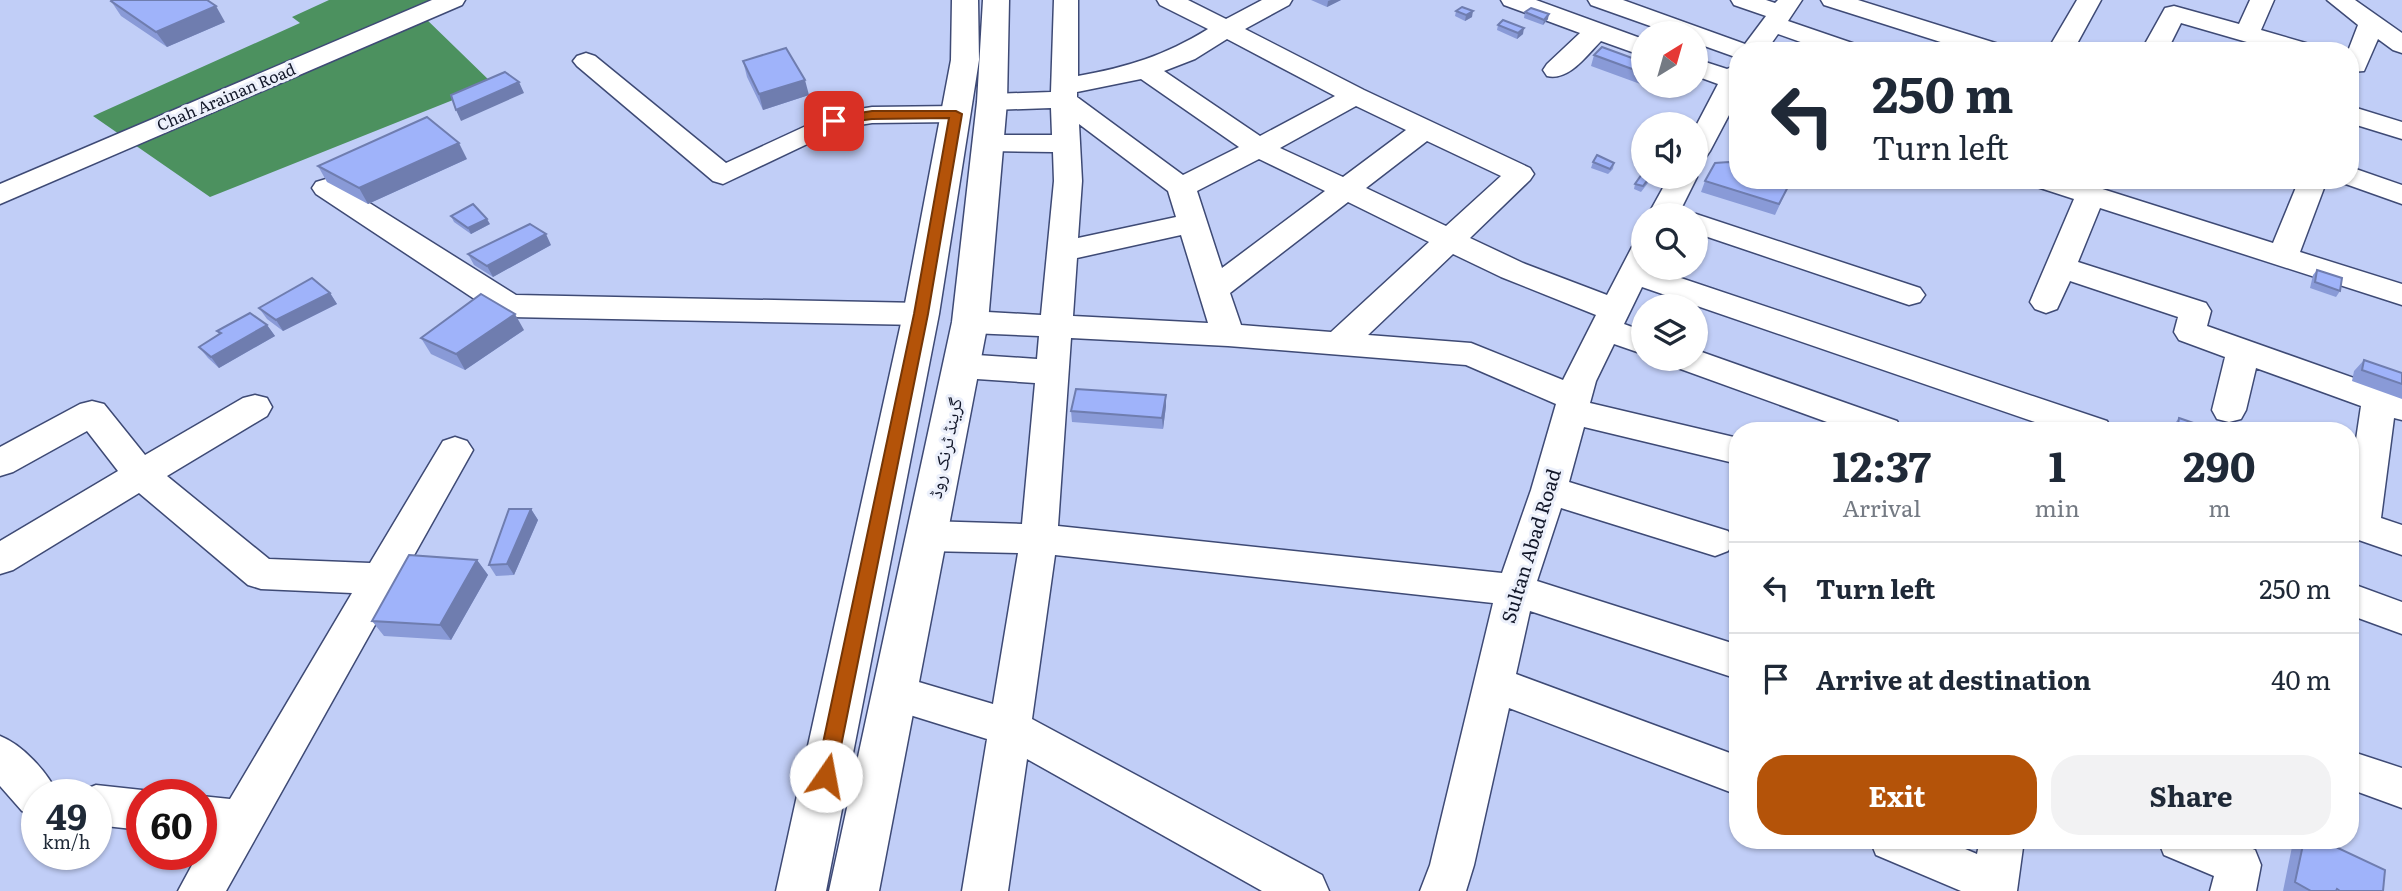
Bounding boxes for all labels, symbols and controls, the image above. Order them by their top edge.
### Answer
north arrow [1631,21,1708,98]
map controls [1631,21,1708,371]
text: 250 m [1872,55,2014,128]
street label: Chah Arainan Road [152,56,299,136]
icon: left [1757,70,1848,161]
pin [804,91,864,151]
icon: arrive [815,102,853,140]
button: sound [1631,112,1708,189]
text: Turn left [1872,122,2009,170]
button: search [1631,203,1708,280]
button: layers [1631,294,1708,371]
street label: گرینڈ ٹرنک روڈ [920,395,968,501]
text: 12:37 [1832,433,1931,495]
text: 1 [2048,433,2066,495]
text: 290 [2183,433,2256,495]
street label: Sultan Abad Road [1493,465,1567,626]
text: Arrival [1842,490,1921,524]
text: min [2035,490,2080,524]
text: m [2208,490,2231,524]
text: Turn left [1816,568,1935,607]
text: 250 m [2259,568,2331,607]
icon: left [1757,569,1795,607]
text: Arrive at destination [1816,659,2091,698]
text: 40 m [2271,659,2331,698]
icon: arrive [1757,660,1795,698]
position arrow [789,739,863,813]
button: Exit [1757,755,2037,835]
button: Share [2051,755,2331,835]
speed limit sign: 60 [126,779,217,870]
text: 49 [46,789,87,841]
text: km/h [43,828,90,855]

